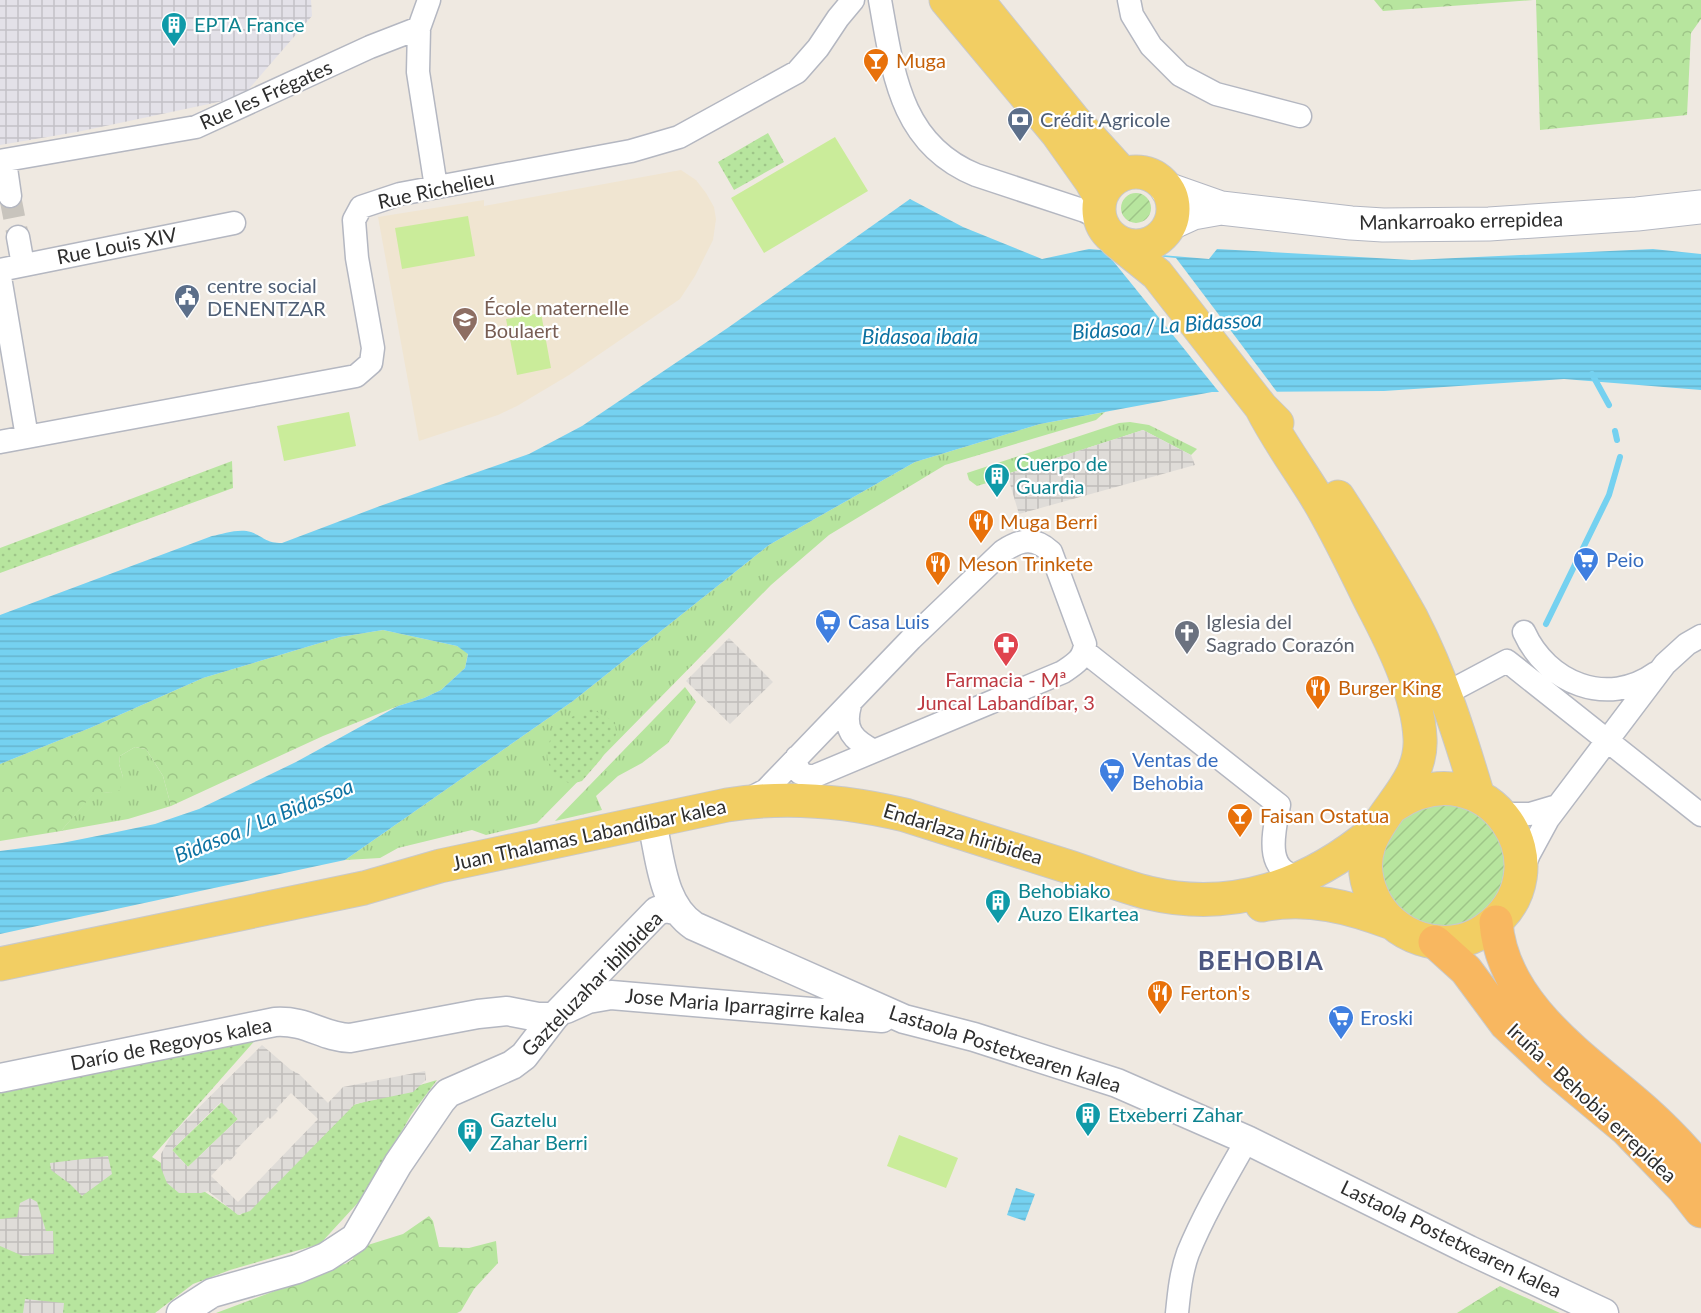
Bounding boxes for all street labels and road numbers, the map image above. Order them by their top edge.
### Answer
street label: Rue les Frégates [196,54,336,134]
street label: Rue Richelieu [375,165,496,213]
street label: Mankarroako errepidea [1359,206,1563,234]
street label: Rue Louis XIV [55,222,179,268]
street label: Juan Thalamas Labandibar kalea [450,793,728,875]
street label: Endarlaza hiribidea [881,797,1046,869]
street label: Gazteluzahar ibilbidea [516,906,667,1061]
street label: Jose Maria Iparragirre kalea [624,983,866,1027]
street label: Lastaola Postetxearen kalea [886,999,1124,1097]
street label: Darío de Regoyos kalea [68,1012,273,1074]
street label: Iruña - Behobia errepidea [1503,1018,1682,1187]
street label: Lastaola Postetxearen kalea [1337,1174,1566,1302]

